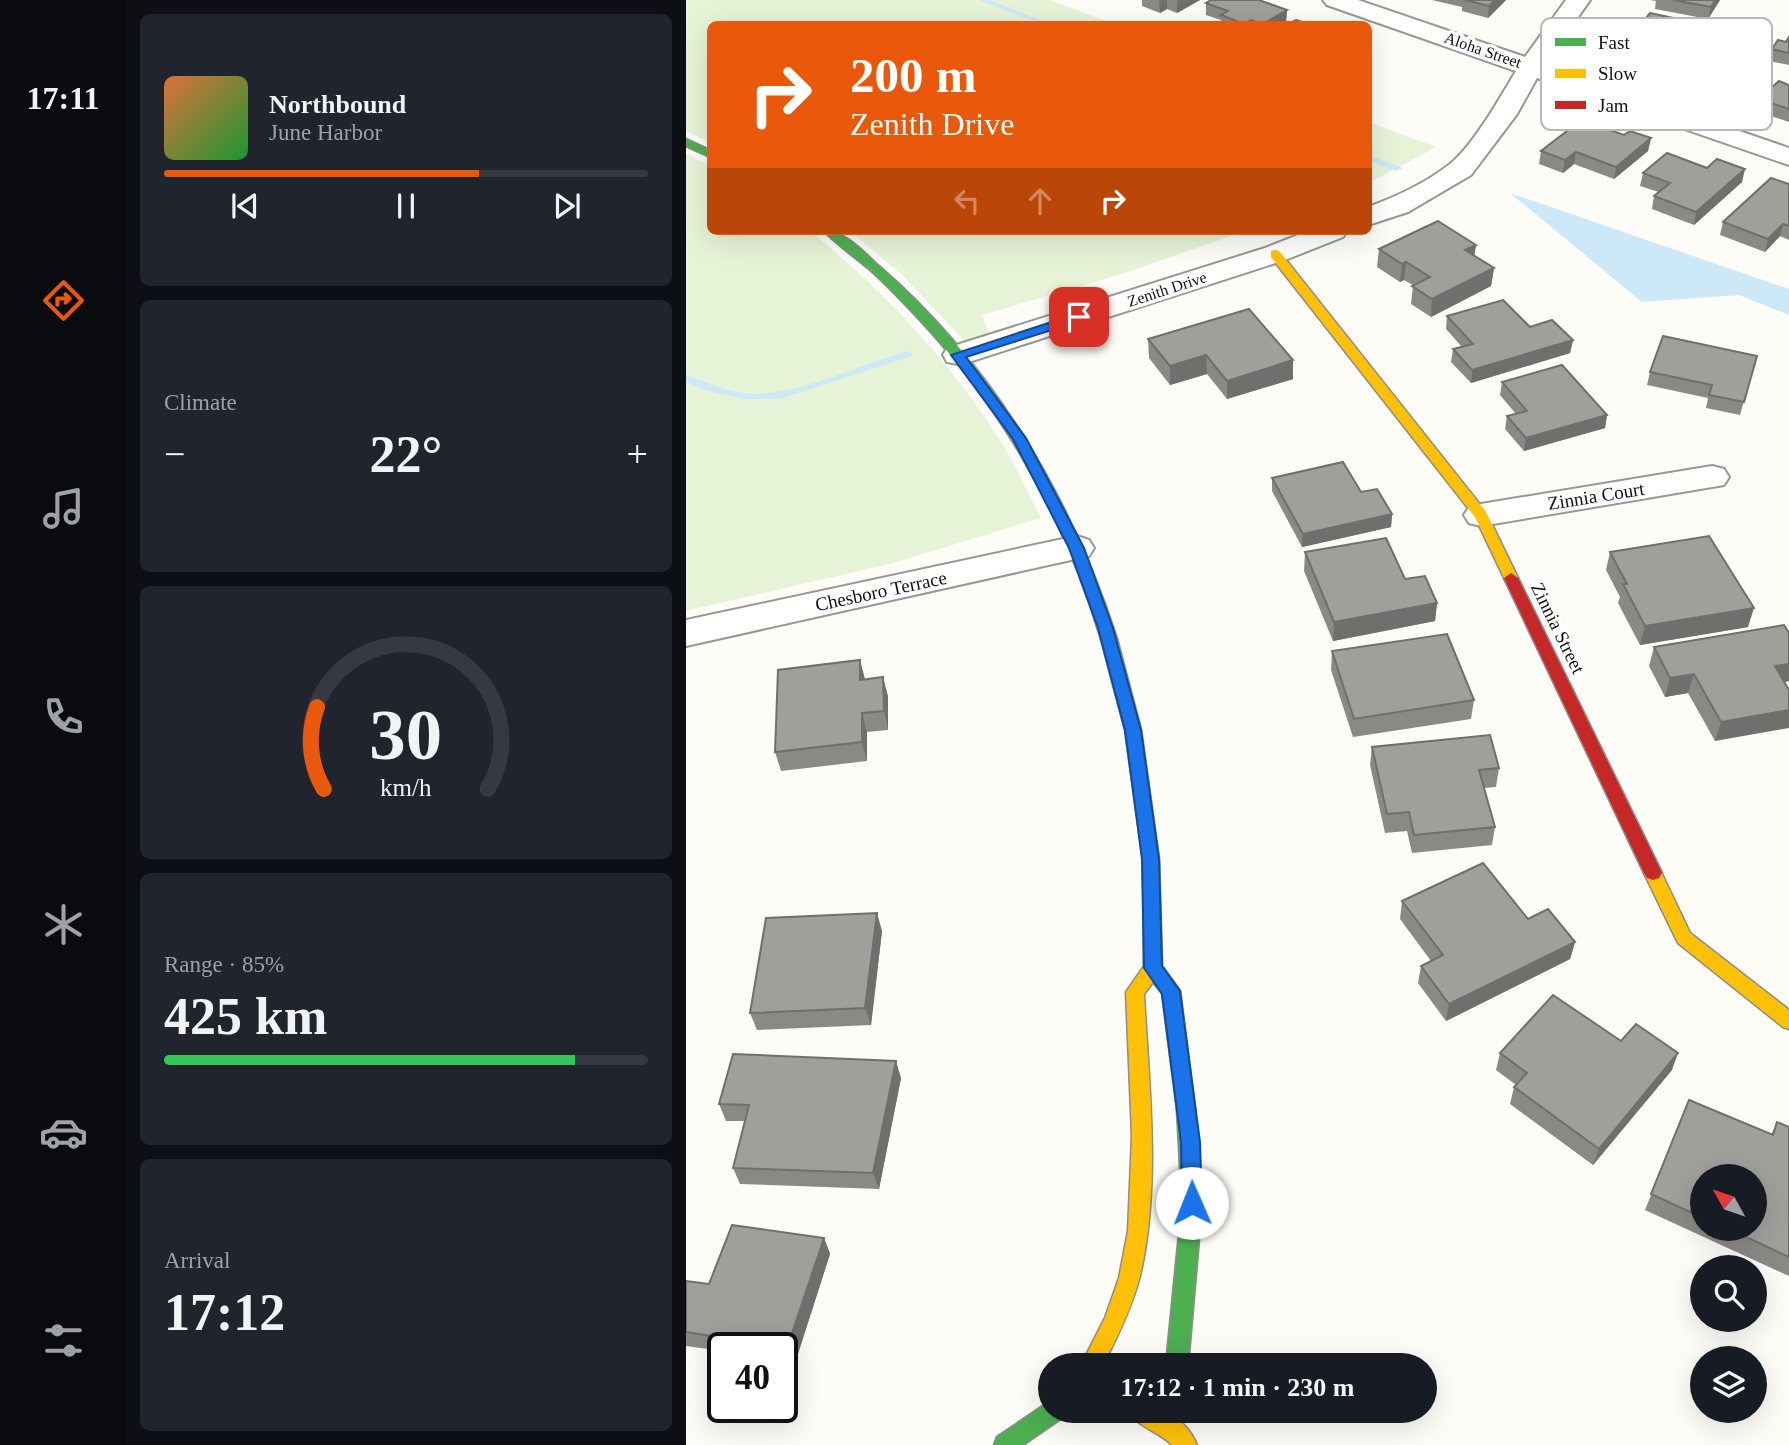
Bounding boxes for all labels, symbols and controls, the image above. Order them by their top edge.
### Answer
legend [1541,18,1772,130]
street label: Aloha Street [1442,29,1524,71]
text: Fast [1598,32,1630,53]
text: 200 m [850,48,977,103]
icon: right [735,49,826,140]
text: Slow [1598,63,1637,84]
text: 17:11 [27,80,99,116]
text: Northbound [269,90,406,119]
text: Jam [1598,95,1629,116]
text: Zenith Drive [850,106,1014,142]
text: June Harbor [269,120,382,145]
icon: left [948,182,986,220]
icon: ahead [1021,182,1059,220]
icon: right [1094,182,1132,220]
icon: previous [226,187,264,225]
icon: pause [387,187,425,225]
icon: next [548,187,586,225]
street label: Zenith Drive [1125,268,1209,310]
icon: directions [39,276,88,325]
pin [1049,287,1109,347]
icon: arrive [1060,298,1098,336]
text: Climate [164,390,237,415]
text: 22° [370,426,442,483]
text: − [164,433,185,475]
text: + [627,433,648,475]
street label: Zinnia Court [1546,478,1647,514]
icon: music [39,484,88,533]
street label: Chesboro Terrace [813,567,949,615]
street label: Zinnia Street [1527,579,1589,678]
icon: phone [39,692,88,741]
text: 30 [370,694,442,775]
text: km/h [380,773,432,800]
icon: climate [39,900,88,949]
text: Range · 85% [164,952,284,977]
text: 425 km [164,988,327,1045]
icon: car [39,1108,88,1157]
north arrow [1690,1164,1768,1241]
map controls [1690,1164,1767,1423]
position arrow [1155,1166,1229,1240]
text: Arrival [164,1248,230,1273]
button: search [1690,1255,1767,1332]
text: 17:12 [164,1284,285,1341]
icon: filters [39,1316,88,1365]
speed limit sign: 40 [707,1332,798,1423]
button: layers [1690,1346,1767,1423]
text: 17:12 · 1 min · 230 m [1121,1373,1355,1402]

